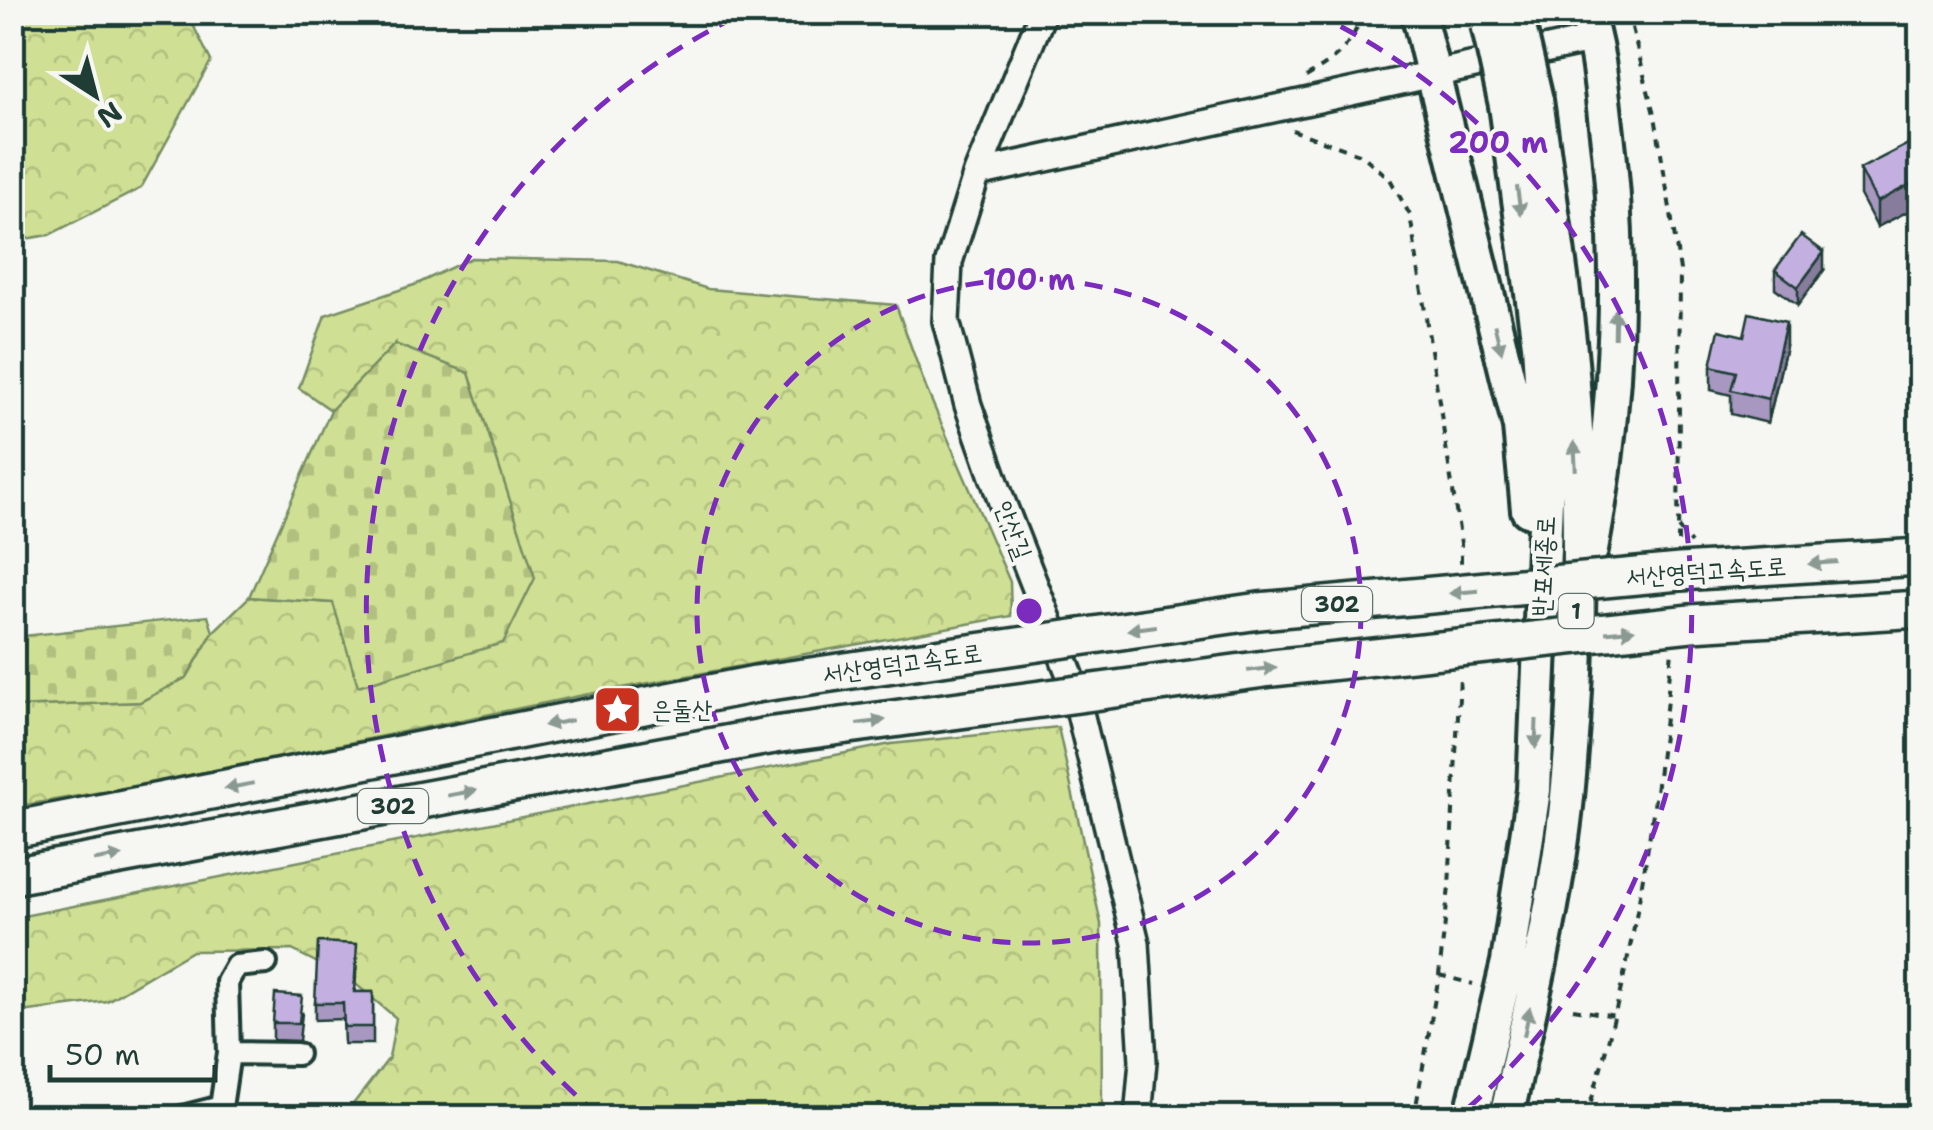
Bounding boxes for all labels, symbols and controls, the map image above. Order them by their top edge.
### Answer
north arrow [45,45,145,145]
text: N [90,93,130,137]
text: 200 m [1448,122,1548,163]
one-way arrow [1511,186,1527,218]
text: 100 m [983,259,1075,300]
one-way arrow [1608,308,1624,340]
one-way arrow [1491,324,1506,355]
one-way arrow [1567,440,1583,472]
street label: 안산길 [987,496,1041,564]
street label: 반포세종로 [1523,515,1563,617]
street label: 서산영덕고속도로 [1625,548,1787,594]
one-way arrow [1807,555,1839,571]
one-way arrow [1448,584,1480,600]
road number: 302 [1302,587,1372,621]
centre of rings [1011,593,1047,629]
road number: 1 [1558,594,1594,628]
one-way arrow [1125,621,1157,636]
one-way arrow [1605,622,1636,638]
street label: 서산영덕고속도로 [820,635,984,691]
one-way arrow [1247,661,1278,677]
place icon: 은둘산 [591,683,643,735]
place label: 은둘산 [652,692,712,726]
one-way arrow [855,714,887,730]
one-way arrow [542,716,573,732]
one-way arrow [1527,719,1543,751]
one-way arrow [223,778,254,794]
one-way arrow [447,785,479,800]
road number: 302 [358,789,428,823]
one-way arrow [93,850,125,865]
one-way arrow [1519,1006,1535,1037]
scale bar [50,1020,215,1082]
text: 50 m [65,1034,140,1075]

